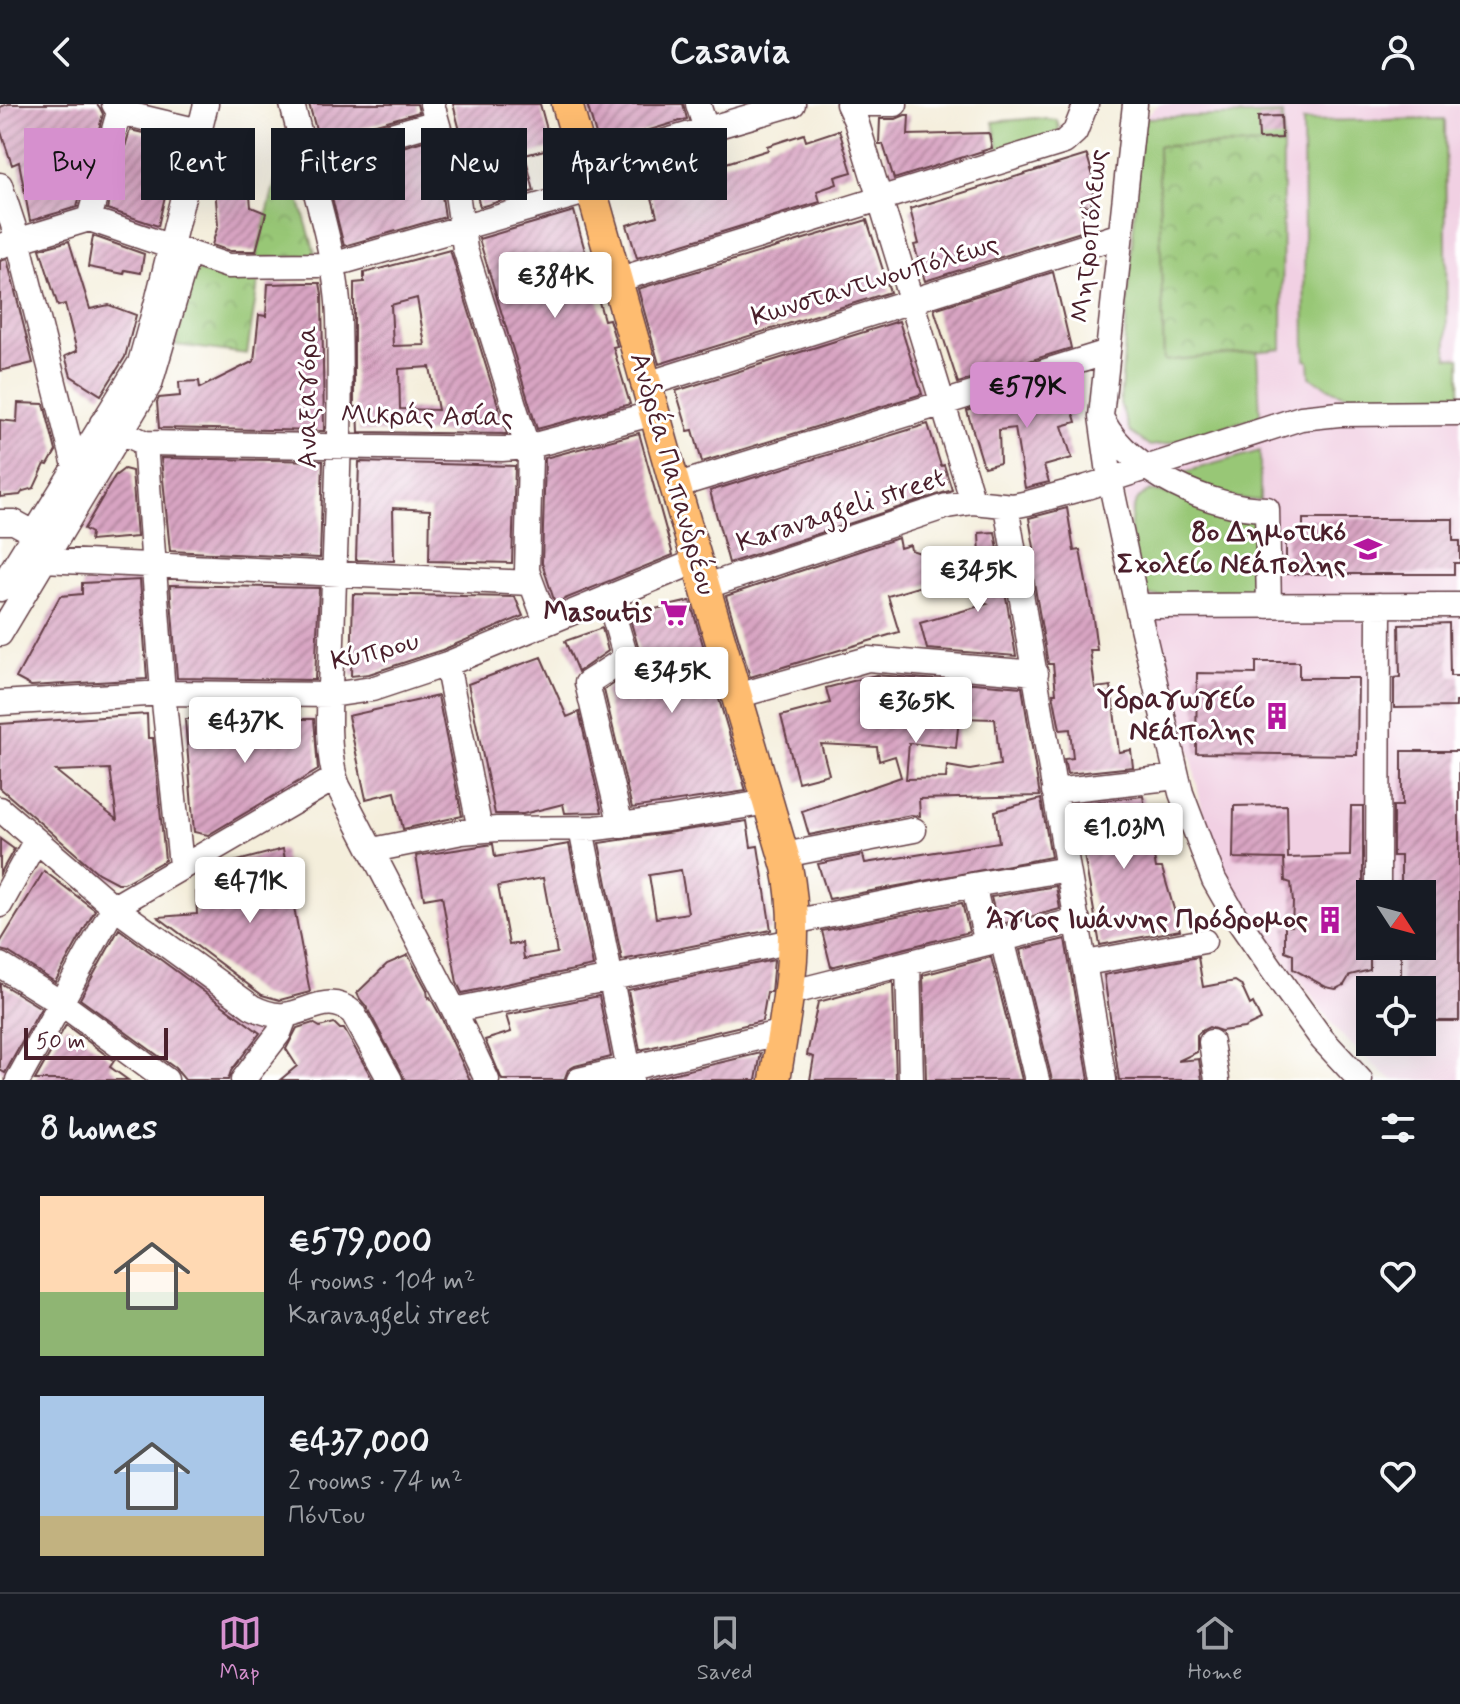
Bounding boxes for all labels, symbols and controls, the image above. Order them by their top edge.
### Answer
text: Casavia [669,29,791,76]
icon: back [40,30,84,74]
icon: person [1376,30,1420,74]
chip: Buy [24,128,125,200]
chip: Rent [141,128,255,200]
chip: Filters [271,128,405,200]
chip: New [421,128,527,200]
chip: Apartment [543,128,727,200]
street label: Μητροπόλεως [1062,147,1118,325]
street label: Κωνσταντινουπόλεως [747,226,1003,336]
pin: €384K [499,252,611,320]
text: €384K [517,261,593,295]
street label: Αναξαγόρα [290,325,327,469]
street label: Ανδρέα Παπανδρέου [620,348,724,600]
pin: €579K [971,362,1083,430]
text: €579K [988,371,1066,405]
street label: Μικράς Ασίας [340,397,514,437]
street label: Karavaggeli street [732,460,951,565]
place label: 8ο Δημοτικό Σχολείο Νεάπολης [1117,515,1346,584]
school or university icon: 8ο Δημοτικό Σχολείο Νεάπολης [1353,534,1383,564]
pin: €345K [922,546,1034,614]
text: €345K [939,555,1017,589]
place label: Masoutis [543,595,653,632]
supermarket icon: Masoutis [659,598,689,628]
street label: Κύπρου [327,623,423,681]
pin: €345K [616,647,728,715]
text: €345K [633,656,711,690]
pin: €365K [860,677,972,745]
place label: Υδραγωγείο Νεάπολης [1097,682,1255,751]
text: €365K [878,686,954,720]
pin: €437K [189,697,301,765]
building icon: Υδραγωγείο Νεάπολης [1262,701,1292,731]
text: €437K [207,706,283,740]
pin: €1.03M [1059,803,1189,871]
text: €1.03M [1083,812,1165,846]
pin: €471K [194,857,306,925]
text: €471K [213,866,287,900]
north arrow [1356,880,1436,960]
map controls [1356,880,1436,1056]
place label: Άγιος Ιωάννης Πρόδρομος [986,902,1308,939]
building icon: Άγιος Ιωάννης Πρόδρομος [1315,905,1345,935]
button: locate [1356,976,1436,1056]
scale bar [24,1024,168,1060]
text: 50 m [36,1028,85,1056]
text: 8 homes [40,1106,157,1151]
icon: filters [1376,1106,1420,1150]
text: €579,000 [288,1220,432,1265]
icon: home [104,1228,200,1324]
icon: heart [1376,1254,1420,1298]
text: 4 rooms · 104 m² [288,1265,475,1299]
text: Karavaggeli street [288,1299,490,1333]
text: €437,000 [288,1420,430,1465]
icon: home [104,1428,200,1524]
icon: heart [1376,1454,1420,1498]
text: 2 rooms · 74 m² [288,1465,463,1499]
text: Πόντου [288,1499,365,1533]
tab: Map [218,1611,262,1687]
tab: Saved [697,1611,752,1687]
tab: Home [1188,1611,1242,1687]

